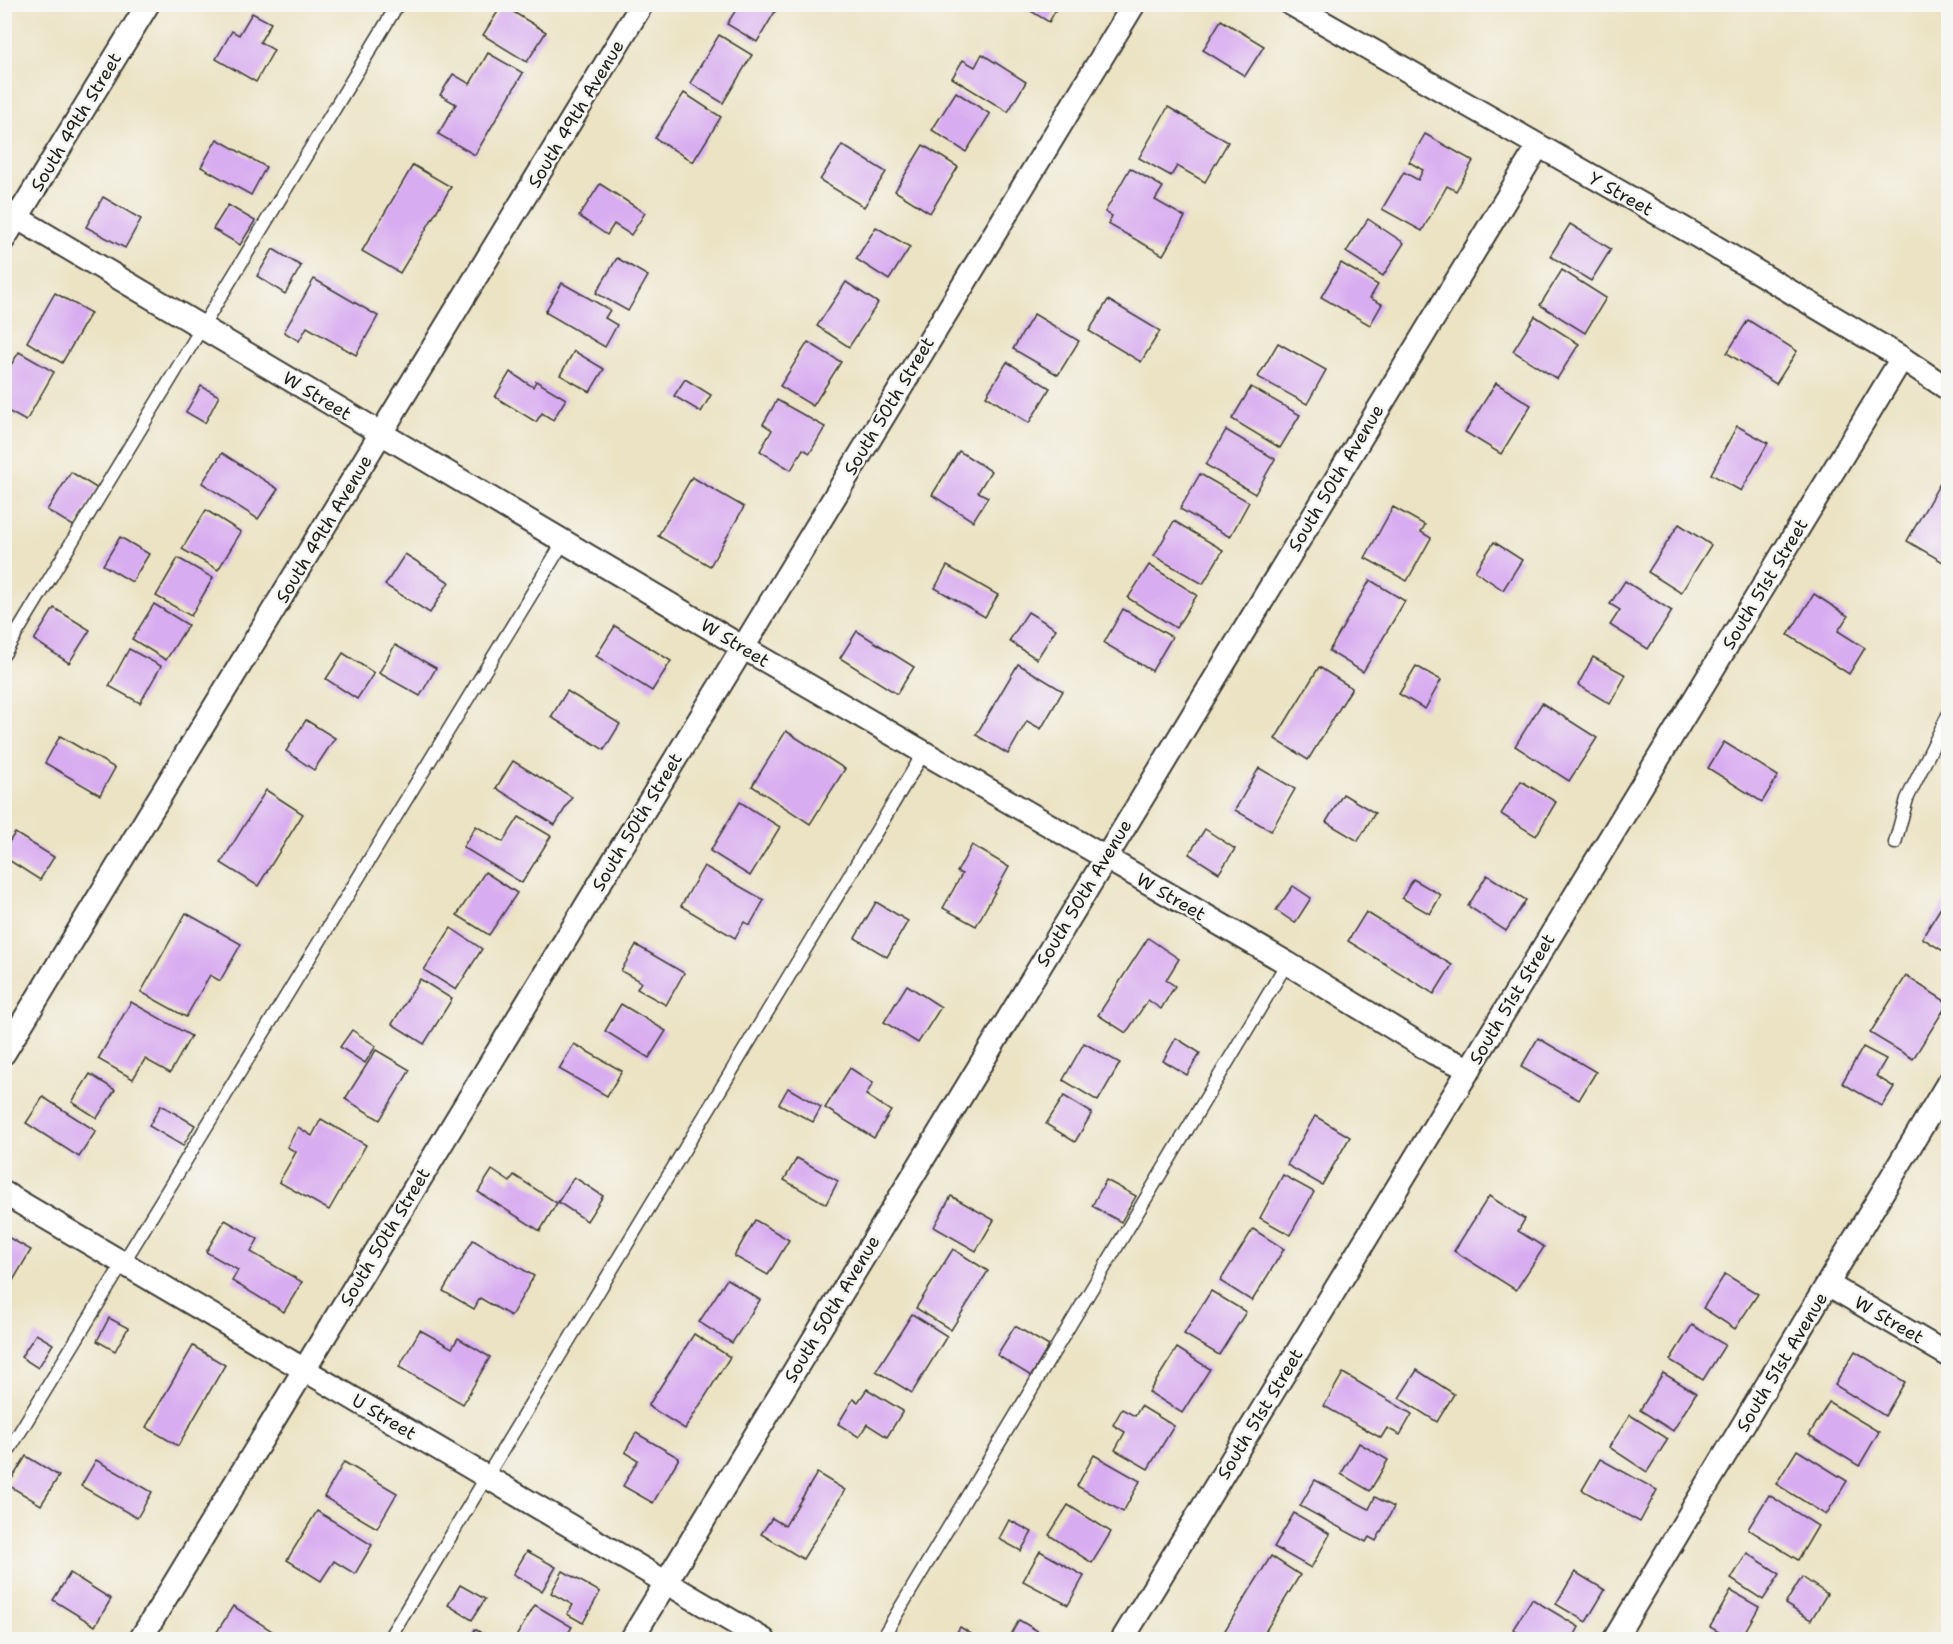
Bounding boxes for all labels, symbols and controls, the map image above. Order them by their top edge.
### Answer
street label: South 49th Avenue [522,36,630,192]
street label: South 49th Street [25,48,127,196]
street label: Y Street [1585,167,1658,222]
street label: South 50th Street [838,332,940,480]
street label: W Street [278,366,356,426]
street label: South 50th Avenue [1282,400,1390,556]
street label: South 49th Avenue [270,451,378,607]
street label: South 51st Street [1716,514,1814,654]
street label: W Street [696,613,774,673]
street label: South 50th Street [586,748,688,896]
street label: South 50th Avenue [1030,815,1138,971]
street label: W Street [1132,868,1210,927]
street label: South 51st Street [1463,929,1561,1069]
street label: South 50th Street [334,1163,436,1311]
street label: South 50th Avenue [778,1231,886,1387]
street label: South 51st Avenue [1731,1288,1833,1436]
street label: W Street [1850,1291,1928,1350]
street label: South 51st Street [1211,1344,1309,1484]
street label: U Street [347,1388,421,1446]

